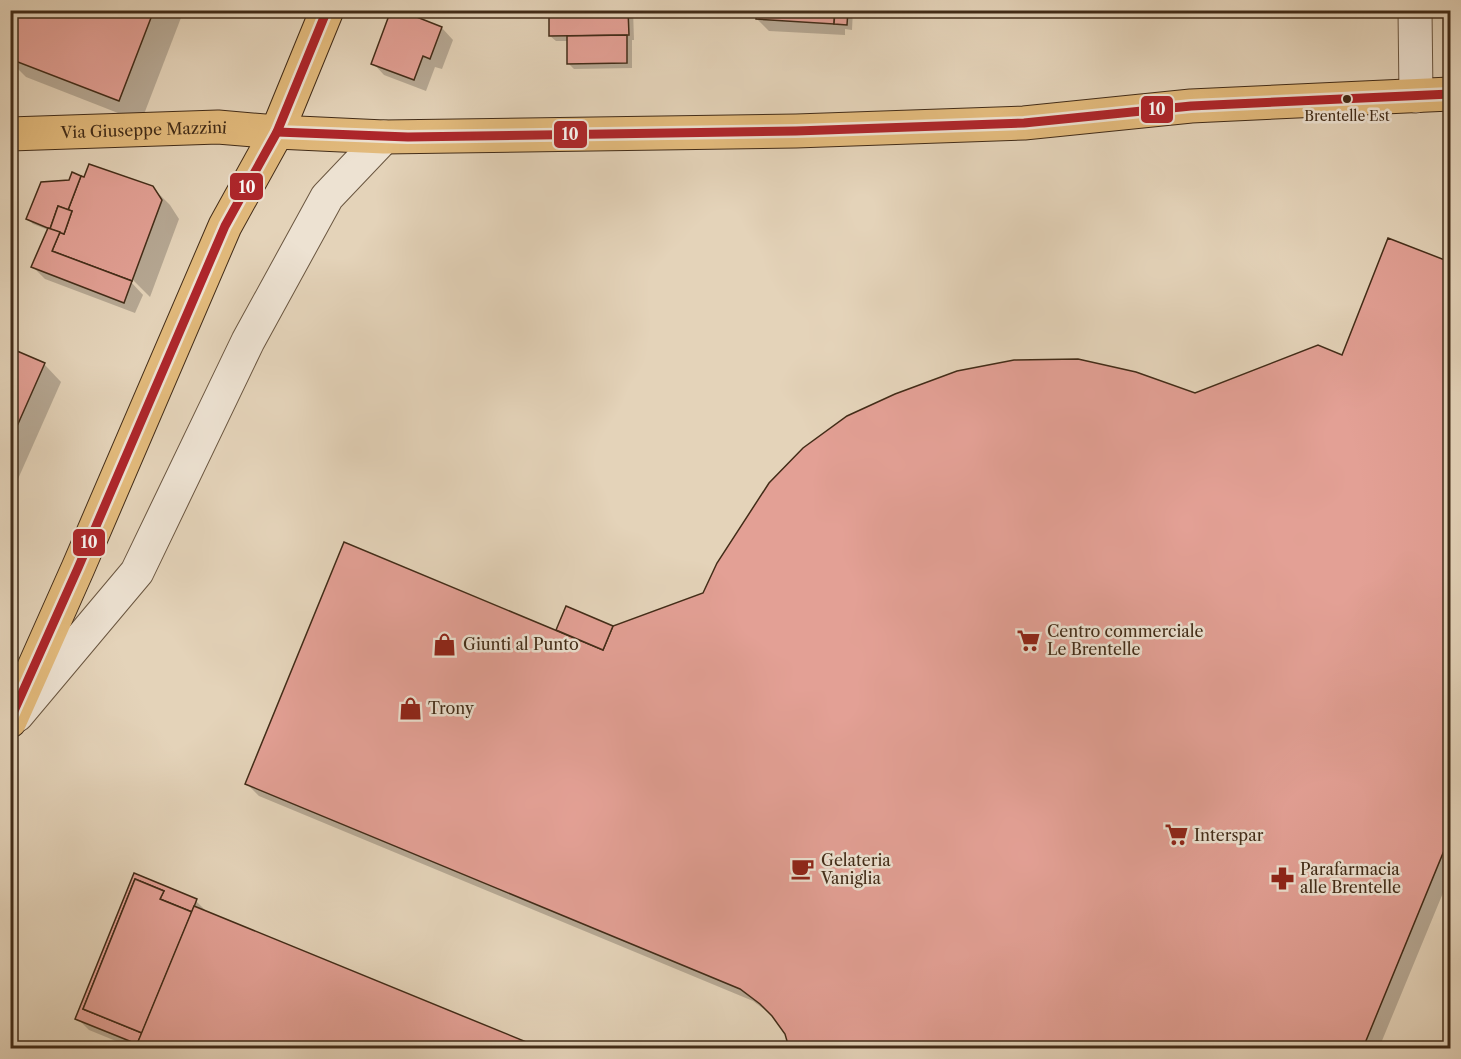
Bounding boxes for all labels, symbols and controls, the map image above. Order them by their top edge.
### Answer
marker: Brentelle Est [1341,93,1353,105]
line badge: 10 [1140,95,1174,124]
text: 10 [1148,99,1166,119]
place label: Brentelle Est [1304,107,1390,125]
street label: Via Giuseppe Mazzini [60,117,228,142]
line badge: 10 [553,120,588,149]
text: 10 [561,124,579,144]
line badge: 10 [229,172,264,201]
text: 10 [238,177,256,197]
line badge: 10 [72,528,106,557]
text: 10 [80,532,98,552]
place label: Centro commerciale Le Brentelle [1047,621,1204,659]
supermarket icon: Centro commerciale Le Brentelle [1016,627,1042,653]
shop icon: Giunti al Punto [432,631,458,657]
place label: Giunti al Punto [463,634,579,654]
shop icon: Trony [397,695,423,721]
place label: Trony [428,698,475,718]
supermarket icon: Interspar [1163,822,1189,848]
place label: Interspar [1194,825,1264,845]
place label: Gelateria Vaniglia [820,850,891,888]
cafe icon: Gelateria Vaniglia [790,856,816,882]
place label: Parafarmacia alle Brentelle [1300,859,1401,897]
pharmacy icon: Parafarmacia alle Brentelle [1269,865,1295,891]

